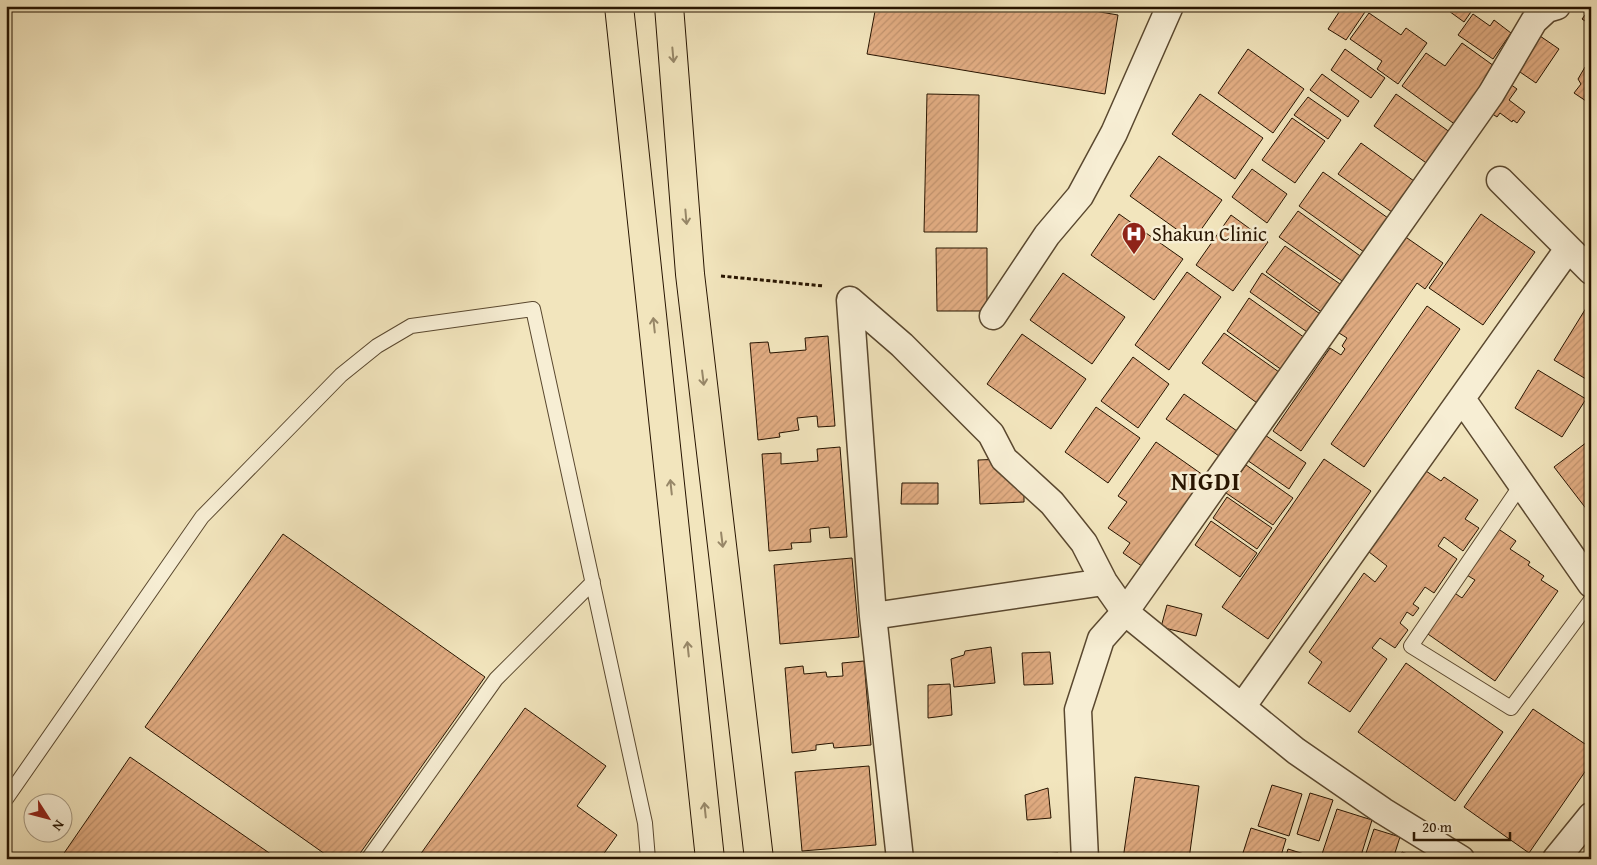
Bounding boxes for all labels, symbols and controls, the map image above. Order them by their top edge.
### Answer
one-way arrow [668,47,677,63]
one-way arrow [681,209,690,225]
place label: Shakun Clinic [1152,219,1267,248]
hospital icon: Shakun Clinic [1121,221,1147,255]
one-way arrow [649,318,659,334]
one-way arrow [698,370,708,386]
district label: NIGDI [1171,463,1241,499]
one-way arrow [666,479,676,495]
one-way arrow [717,531,727,547]
one-way arrow [683,641,693,657]
north arrow [22,792,72,842]
one-way arrow [700,803,709,819]
scale bar [1414,810,1511,842]
text: N [47,816,69,836]
text: 20 m [1422,816,1453,837]

